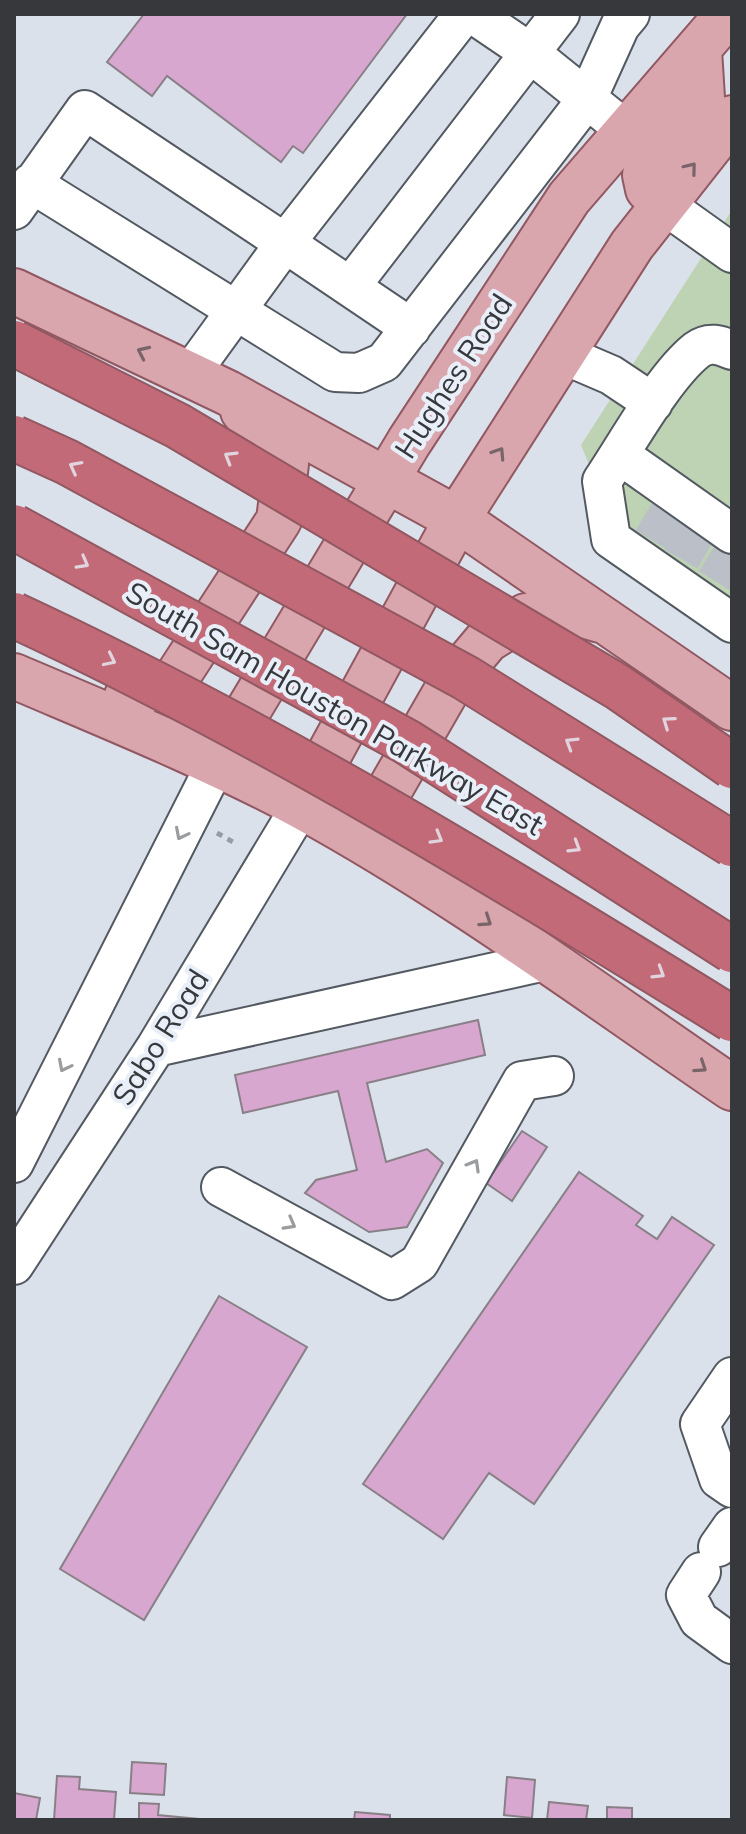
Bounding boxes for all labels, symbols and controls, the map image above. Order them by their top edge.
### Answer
one-way arrow [681,163,696,177]
street label: Hughes Road [386,287,520,465]
one-way arrow [137,346,152,362]
one-way arrow [490,447,505,462]
one-way arrow [224,451,239,467]
one-way arrow [69,461,83,476]
one-way arrow [75,553,90,568]
street label: South Sam Houston Parkway East [120,573,550,843]
one-way arrow [102,650,117,666]
one-way arrow [662,717,676,732]
one-way arrow [565,738,580,753]
one-way arrow [175,826,191,841]
one-way arrow [428,828,442,844]
one-way arrow [566,838,581,853]
one-way arrow [477,911,492,926]
street label: Sabo Road [103,962,217,1112]
one-way arrow [650,964,664,979]
one-way arrow [693,1057,707,1072]
one-way arrow [58,1058,74,1073]
one-way arrow [464,1159,480,1174]
one-way arrow [281,1214,295,1230]

